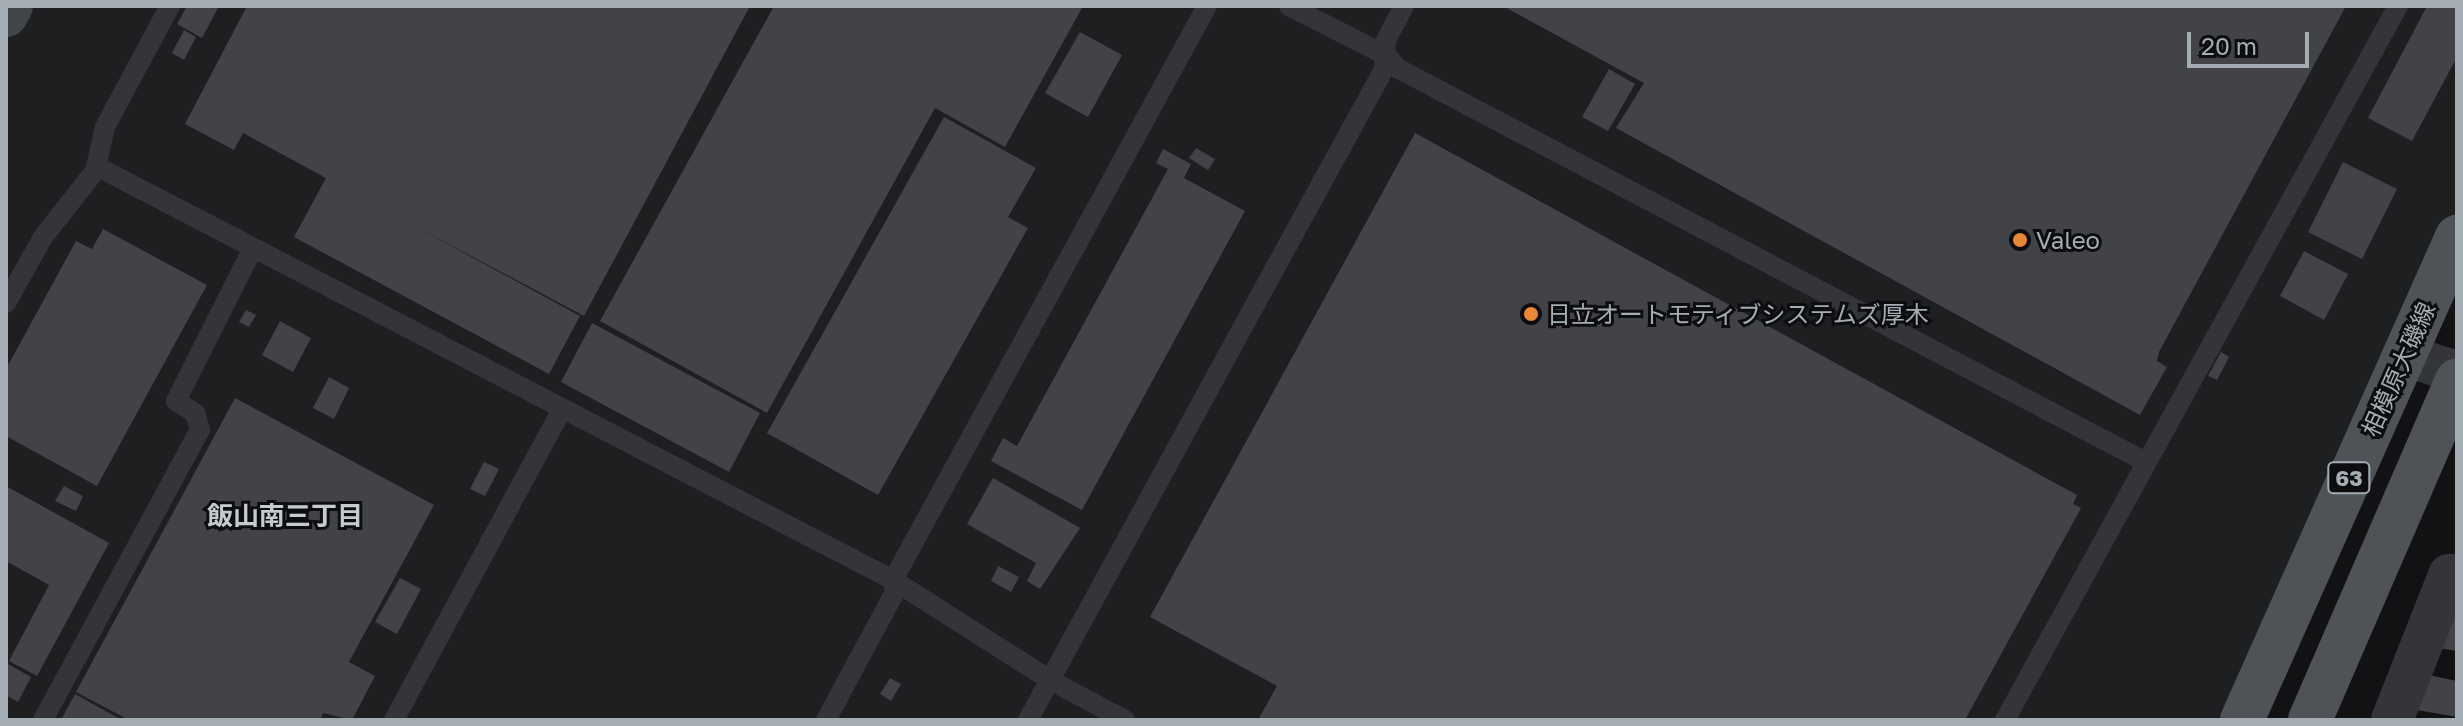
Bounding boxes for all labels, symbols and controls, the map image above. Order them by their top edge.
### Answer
scale bar [2191,16,2313,66]
text: 20 m [2201,31,2257,60]
place label: Valeo [2036,226,2100,254]
marker: Valeo [2011,231,2029,249]
street label: 相模原大磯線 [2356,297,2440,441]
place label: 日立オートモティブシステムズ厚木 [1547,300,1931,328]
marker: 日立オートモティブシステムズ厚木 [1522,305,1540,323]
road number: 63 [2327,460,2371,496]
district label: 飯山南三丁目 [207,500,363,532]

